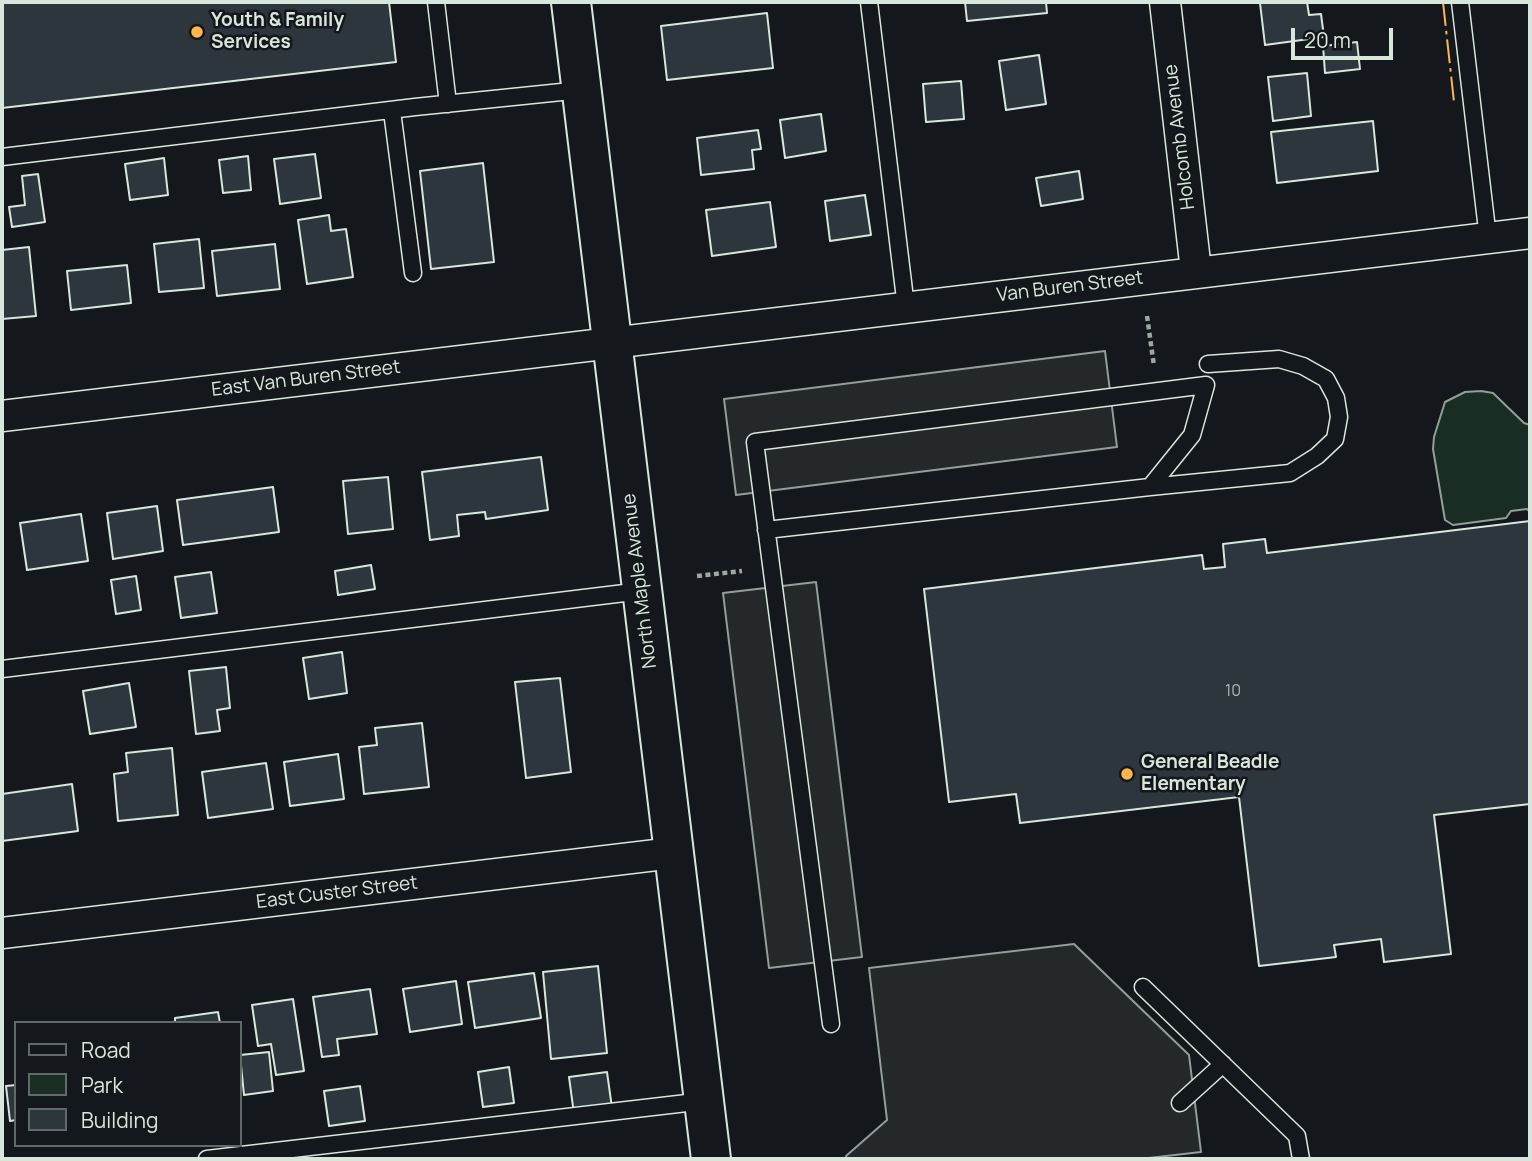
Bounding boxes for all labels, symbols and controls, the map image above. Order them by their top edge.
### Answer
place label: Youth & Family Services [211,10,344,54]
scale bar [1294,14,1396,58]
marker: Youth & Family Services [189,24,205,40]
text: 20 m [1304,26,1351,54]
street label: Holcomb Avenue [1160,63,1200,211]
street label: Van Buren Street [995,267,1145,307]
street label: East Van Buren Street [210,356,402,402]
street label: North Maple Avenue [618,492,662,670]
house number: 10 [1225,682,1241,702]
place label: General Beadle Elementary [1141,752,1279,796]
marker: General Beadle Elementary [1119,766,1135,782]
street label: East Custer Street [255,872,419,914]
legend [14,1021,242,1147]
text: Road [81,1036,131,1064]
text: Park [81,1071,123,1099]
text: Building [81,1106,158,1134]

